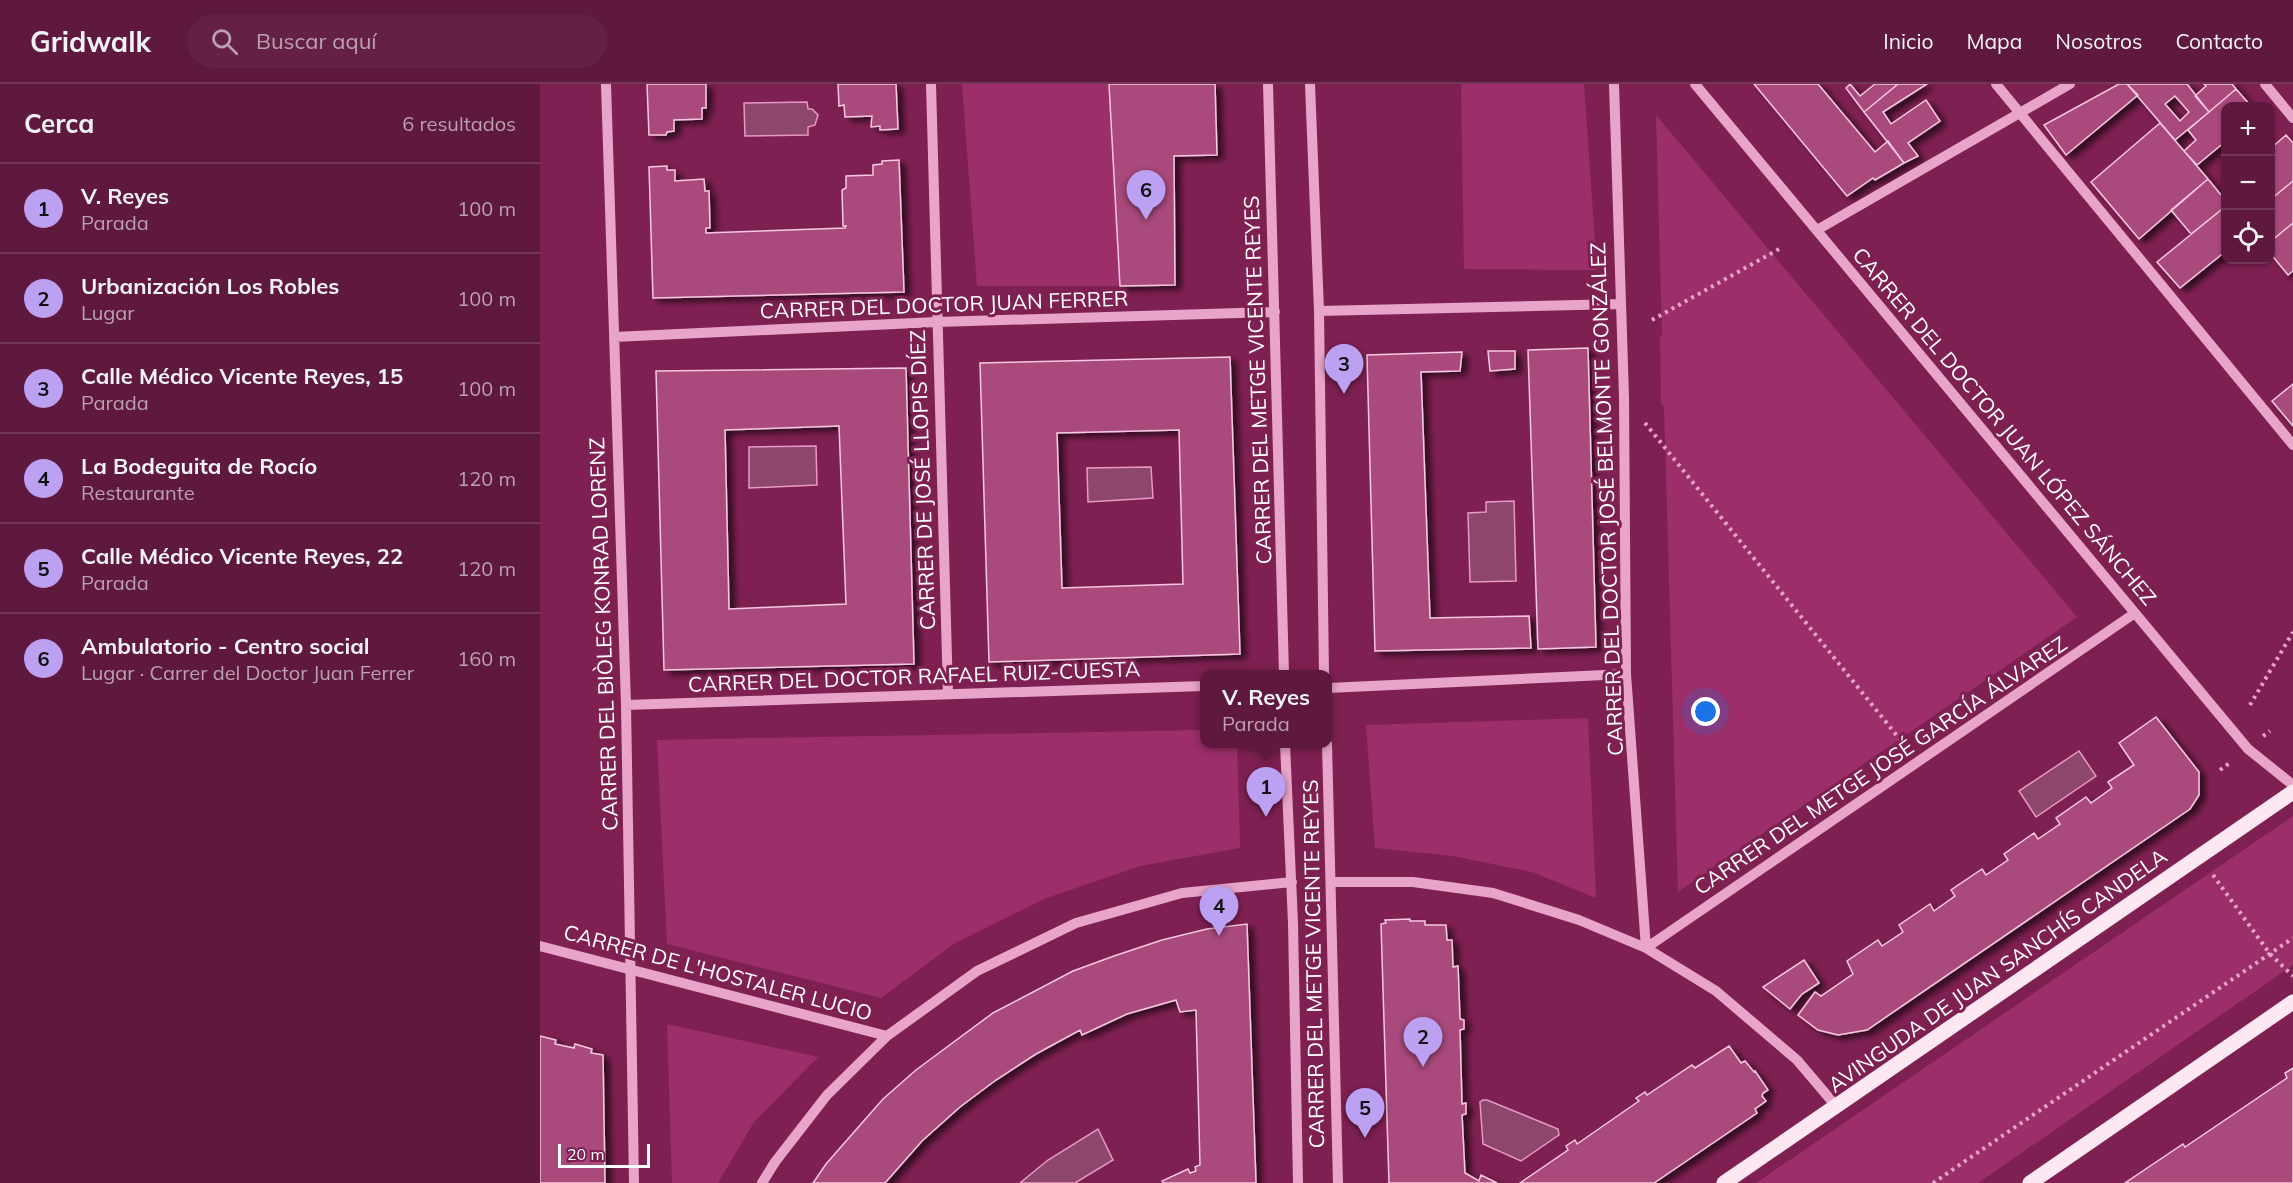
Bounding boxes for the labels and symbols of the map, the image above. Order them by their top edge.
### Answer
pin: 6 [1126,170,1166,220]
street label: CARRER DEL METGE VICENTE REYES [1238,195,1276,565]
street label: CARRER DEL DOCTOR JOSÉ BELMONTE GONZÁLEZ [1584,242,1628,756]
street label: CARRER DEL DOCTOR JUAN LÓPEZ SÁNCHEZ [1848,242,2162,610]
street label: CARRER DEL DOCTOR JUAN FERRER [759,285,1129,323]
street label: CARRER DE JOSÉ LLOPIS DÍEZ [904,329,940,631]
pin: 3 [1324,344,1364,394]
street label: CARRER DEL BIÒLEG KONRAD LORENZ [583,437,623,831]
street label: CARRER DEL METGE JOSÉ GARCÍA ÁLVAREZ [1689,630,2071,900]
street label: CARRER DEL DOCTOR RAFAEL RUIZ-CUESTA [687,655,1141,697]
your location [1691,697,1720,726]
pin: 1 [1246,768,1286,817]
street label: CARRER DEL METGE VICENTE REYES [1297,779,1329,1149]
street label: AVINGUDA DE JUAN SANCHÍS CANDELA [1823,842,2172,1098]
pin: 4 [1200,886,1238,936]
street label: CARRER DE L'HOSTALER LUCIO [561,918,875,1026]
pin: 2 [1404,1018,1442,1067]
pin: 5 [1346,1088,1384,1138]
scale bar [558,1141,650,1168]

